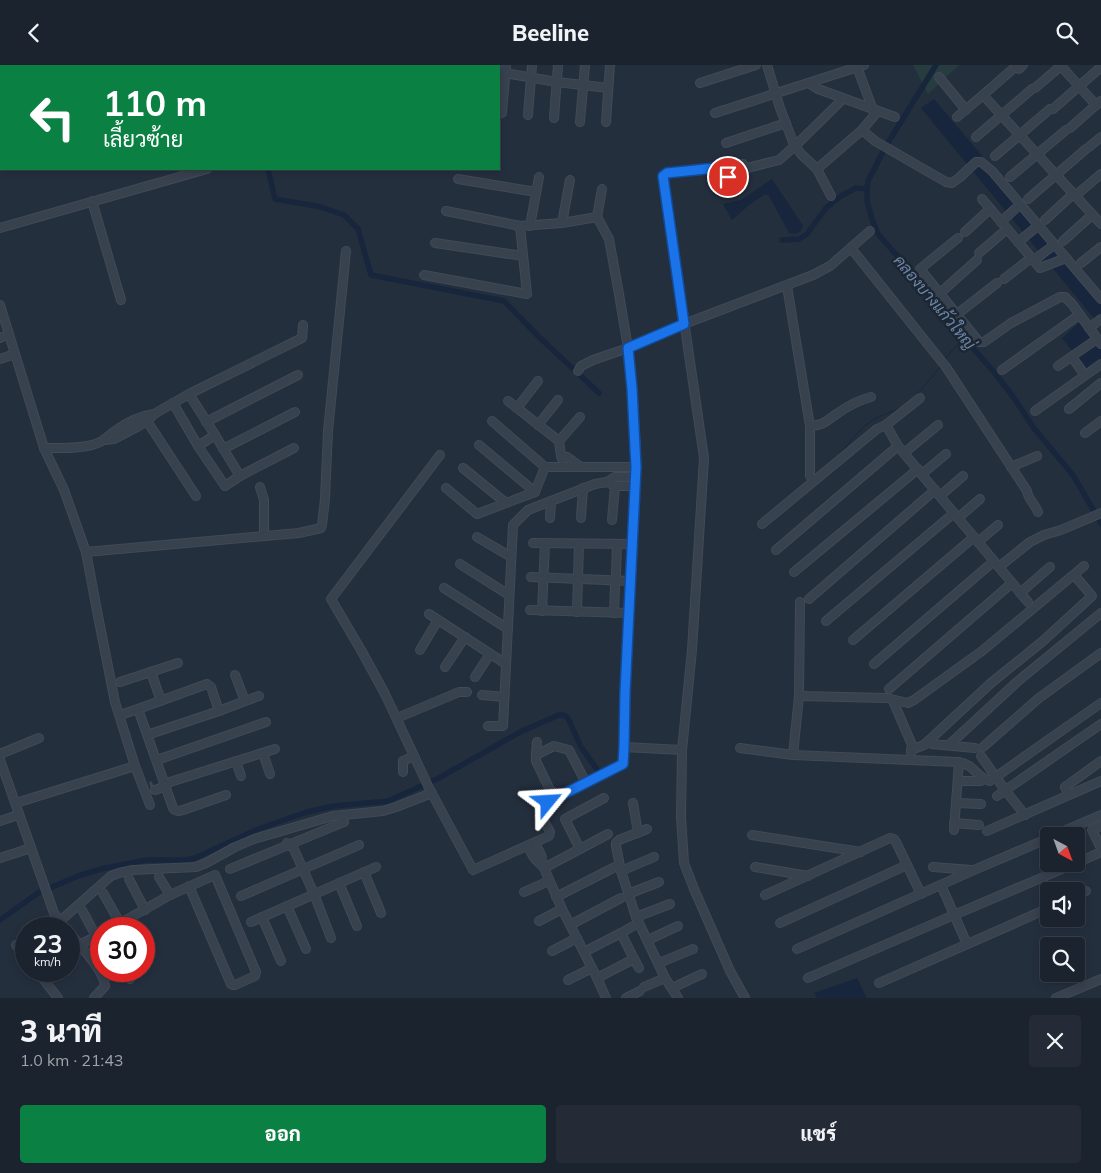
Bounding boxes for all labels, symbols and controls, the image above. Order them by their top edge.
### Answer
icon: back [20,19,48,47]
text: Beeline [512,19,589,47]
icon: search [1053,19,1081,47]
text: 110 m [103,81,207,125]
icon: left [20,85,85,150]
text: เลี้ยวซ้าย [103,125,183,153]
pin [707,156,749,198]
icon: arrive [714,163,742,191]
water label: คลองบางแก้วใหญ่ [890,250,982,354]
position arrow [521,775,573,827]
north arrow [1040,827,1085,873]
map controls [1040,827,1085,982]
button: sound [1040,882,1085,927]
speed limit sign: 30 [90,917,155,982]
text: 23 [32,928,63,959]
button: search [1040,937,1085,982]
text: km/h [34,954,61,969]
text: 3 นาที [20,1012,102,1050]
button: close [1029,1015,1081,1067]
text: 1.0 km · 21:43 [20,1050,123,1070]
button: ออก [20,1105,546,1163]
button: แชร์ [556,1105,1081,1163]

